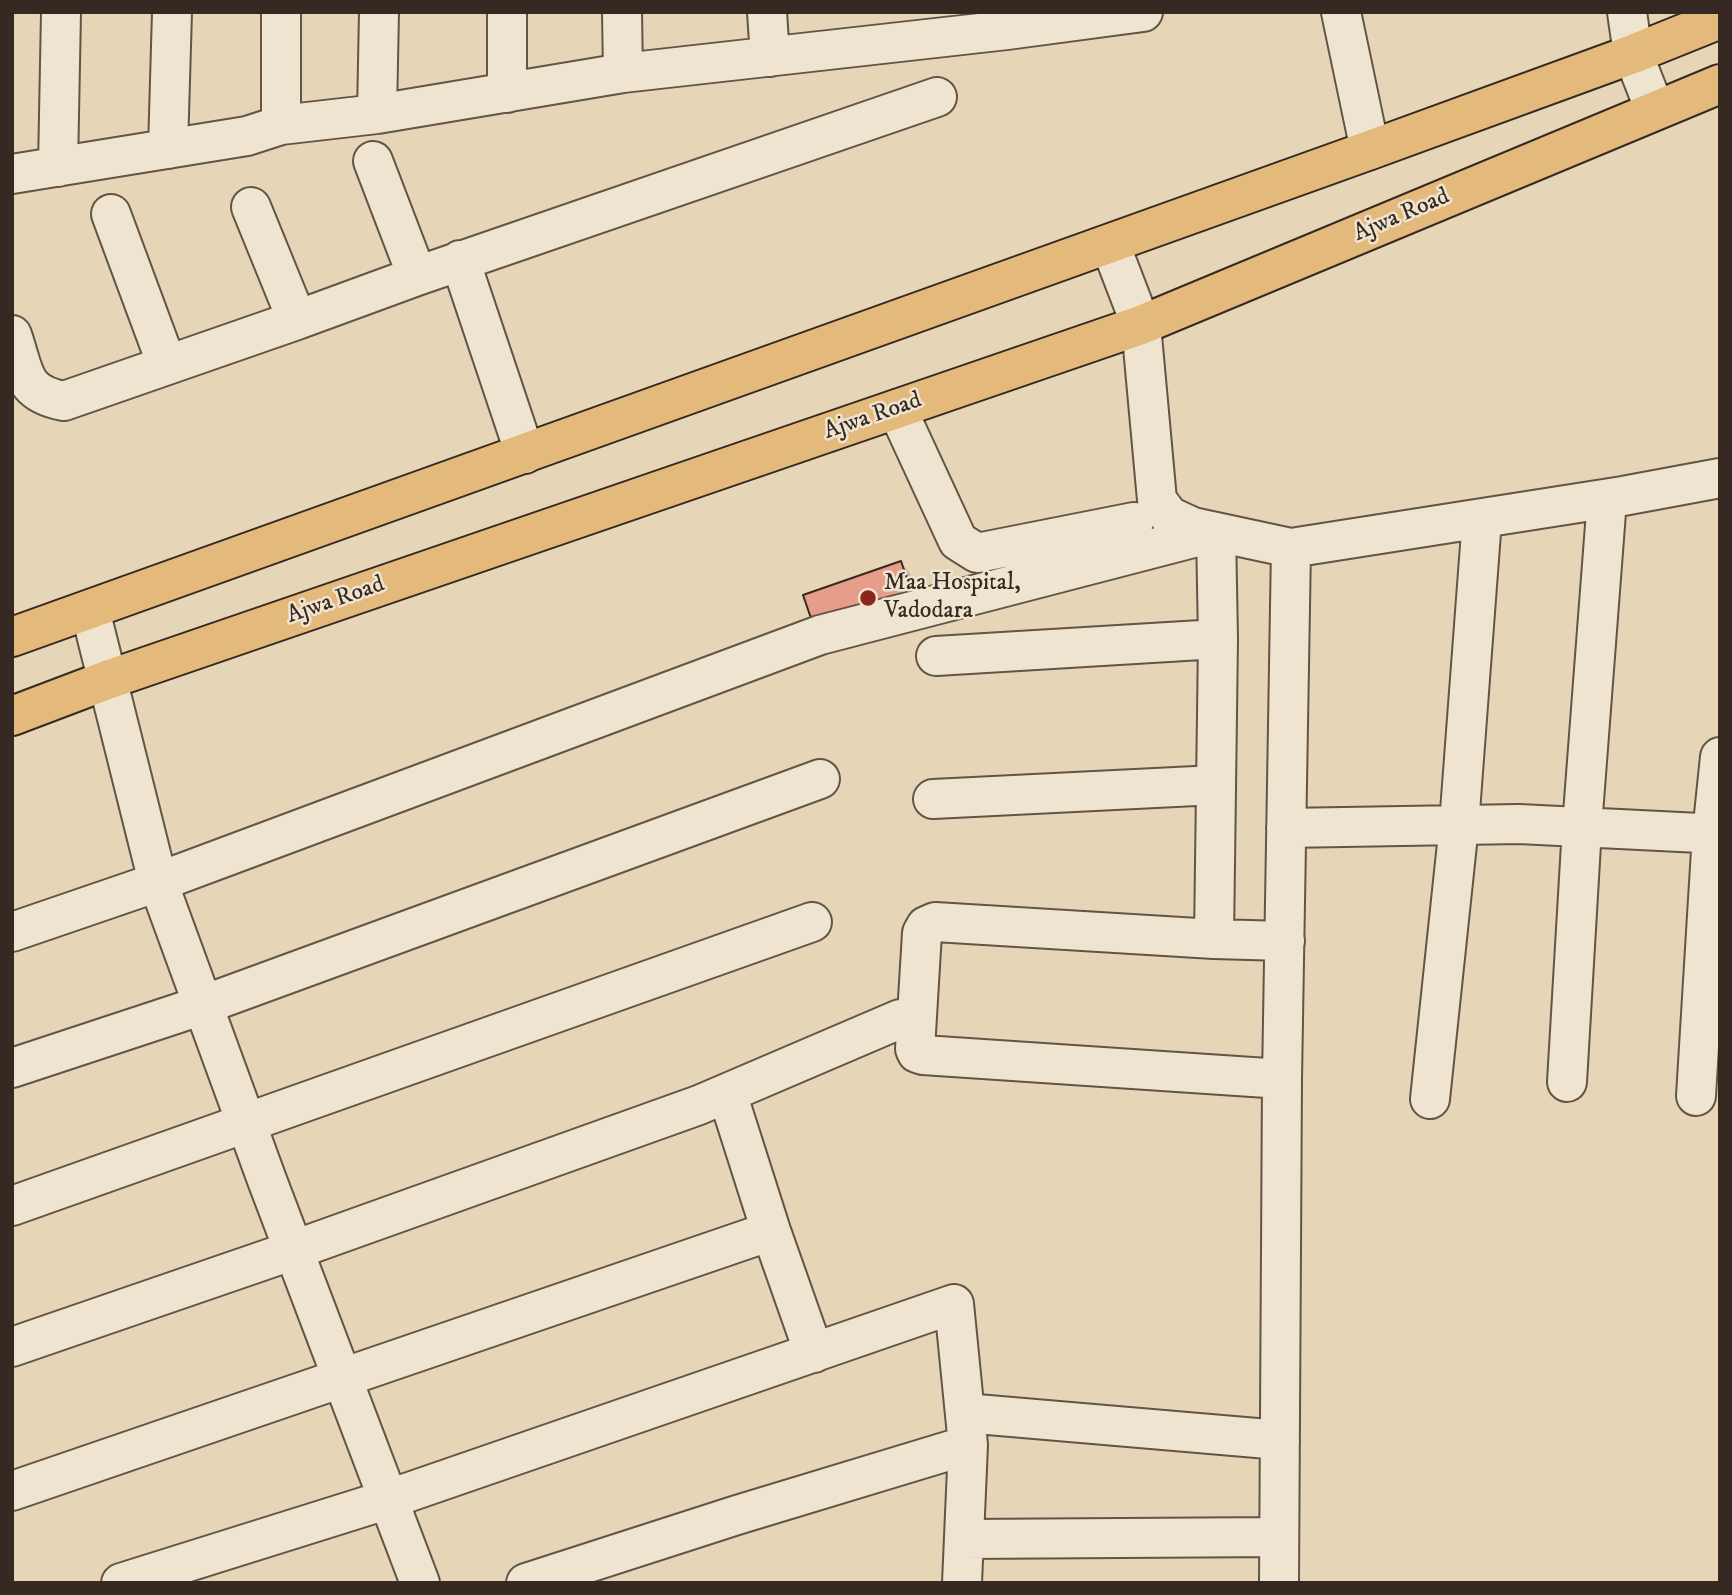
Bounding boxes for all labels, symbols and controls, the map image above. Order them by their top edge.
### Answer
street label: Ajwa Road [1350,183,1454,249]
street label: Ajwa Road [820,387,926,447]
place label: Maa Hospital, Vadodara [884,570,1021,626]
street label: Ajwa Road [283,571,389,631]
marker: Maa Hospital, Vadodara [858,588,878,608]

